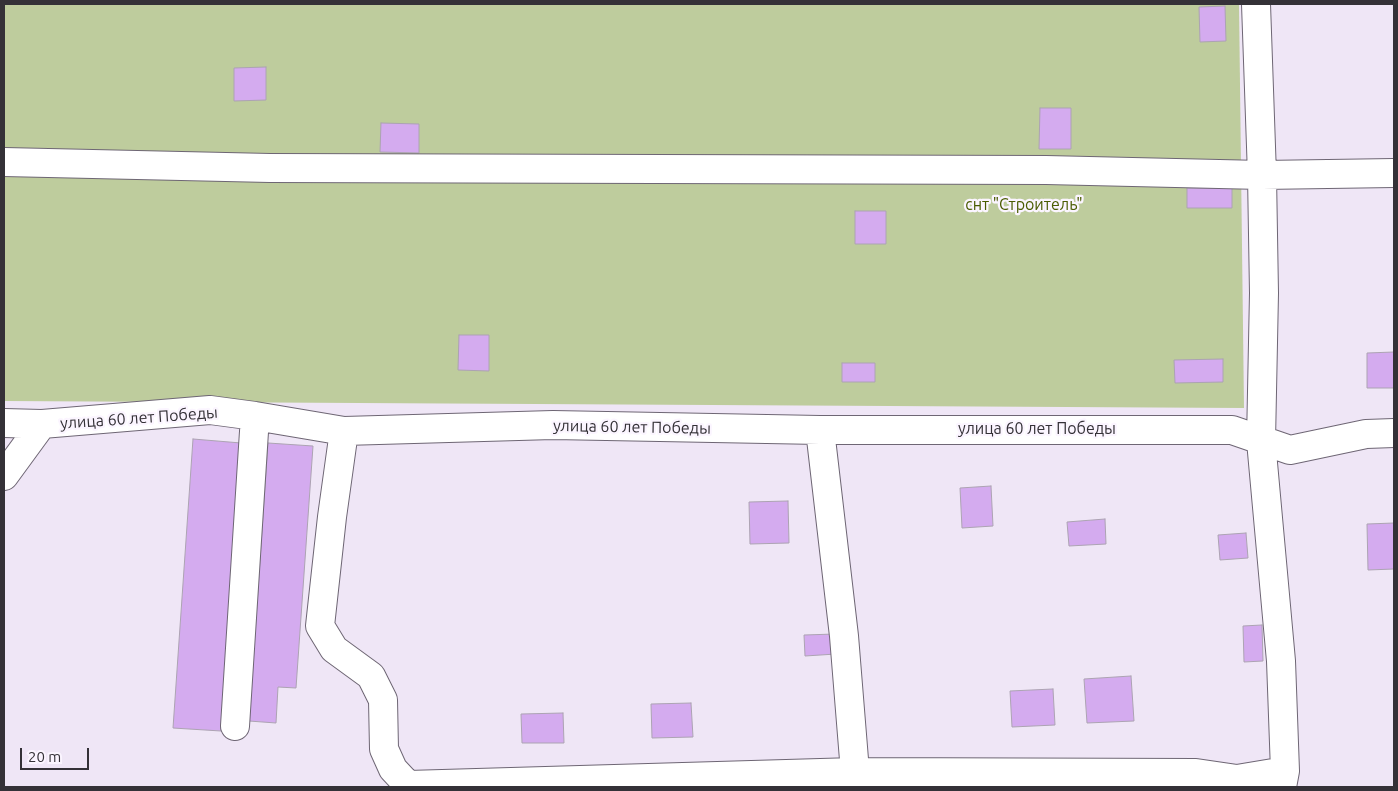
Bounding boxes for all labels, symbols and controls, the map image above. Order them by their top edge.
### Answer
park label: снт "Строитель" [965,195,1083,215]
street label: улица 60 лет Победы [60,403,218,433]
street label: улица 60 лет Победы [553,416,711,438]
street label: улица 60 лет Победы [958,419,1116,439]
scale bar [22,738,91,770]
text: 20 m [28,748,61,765]

